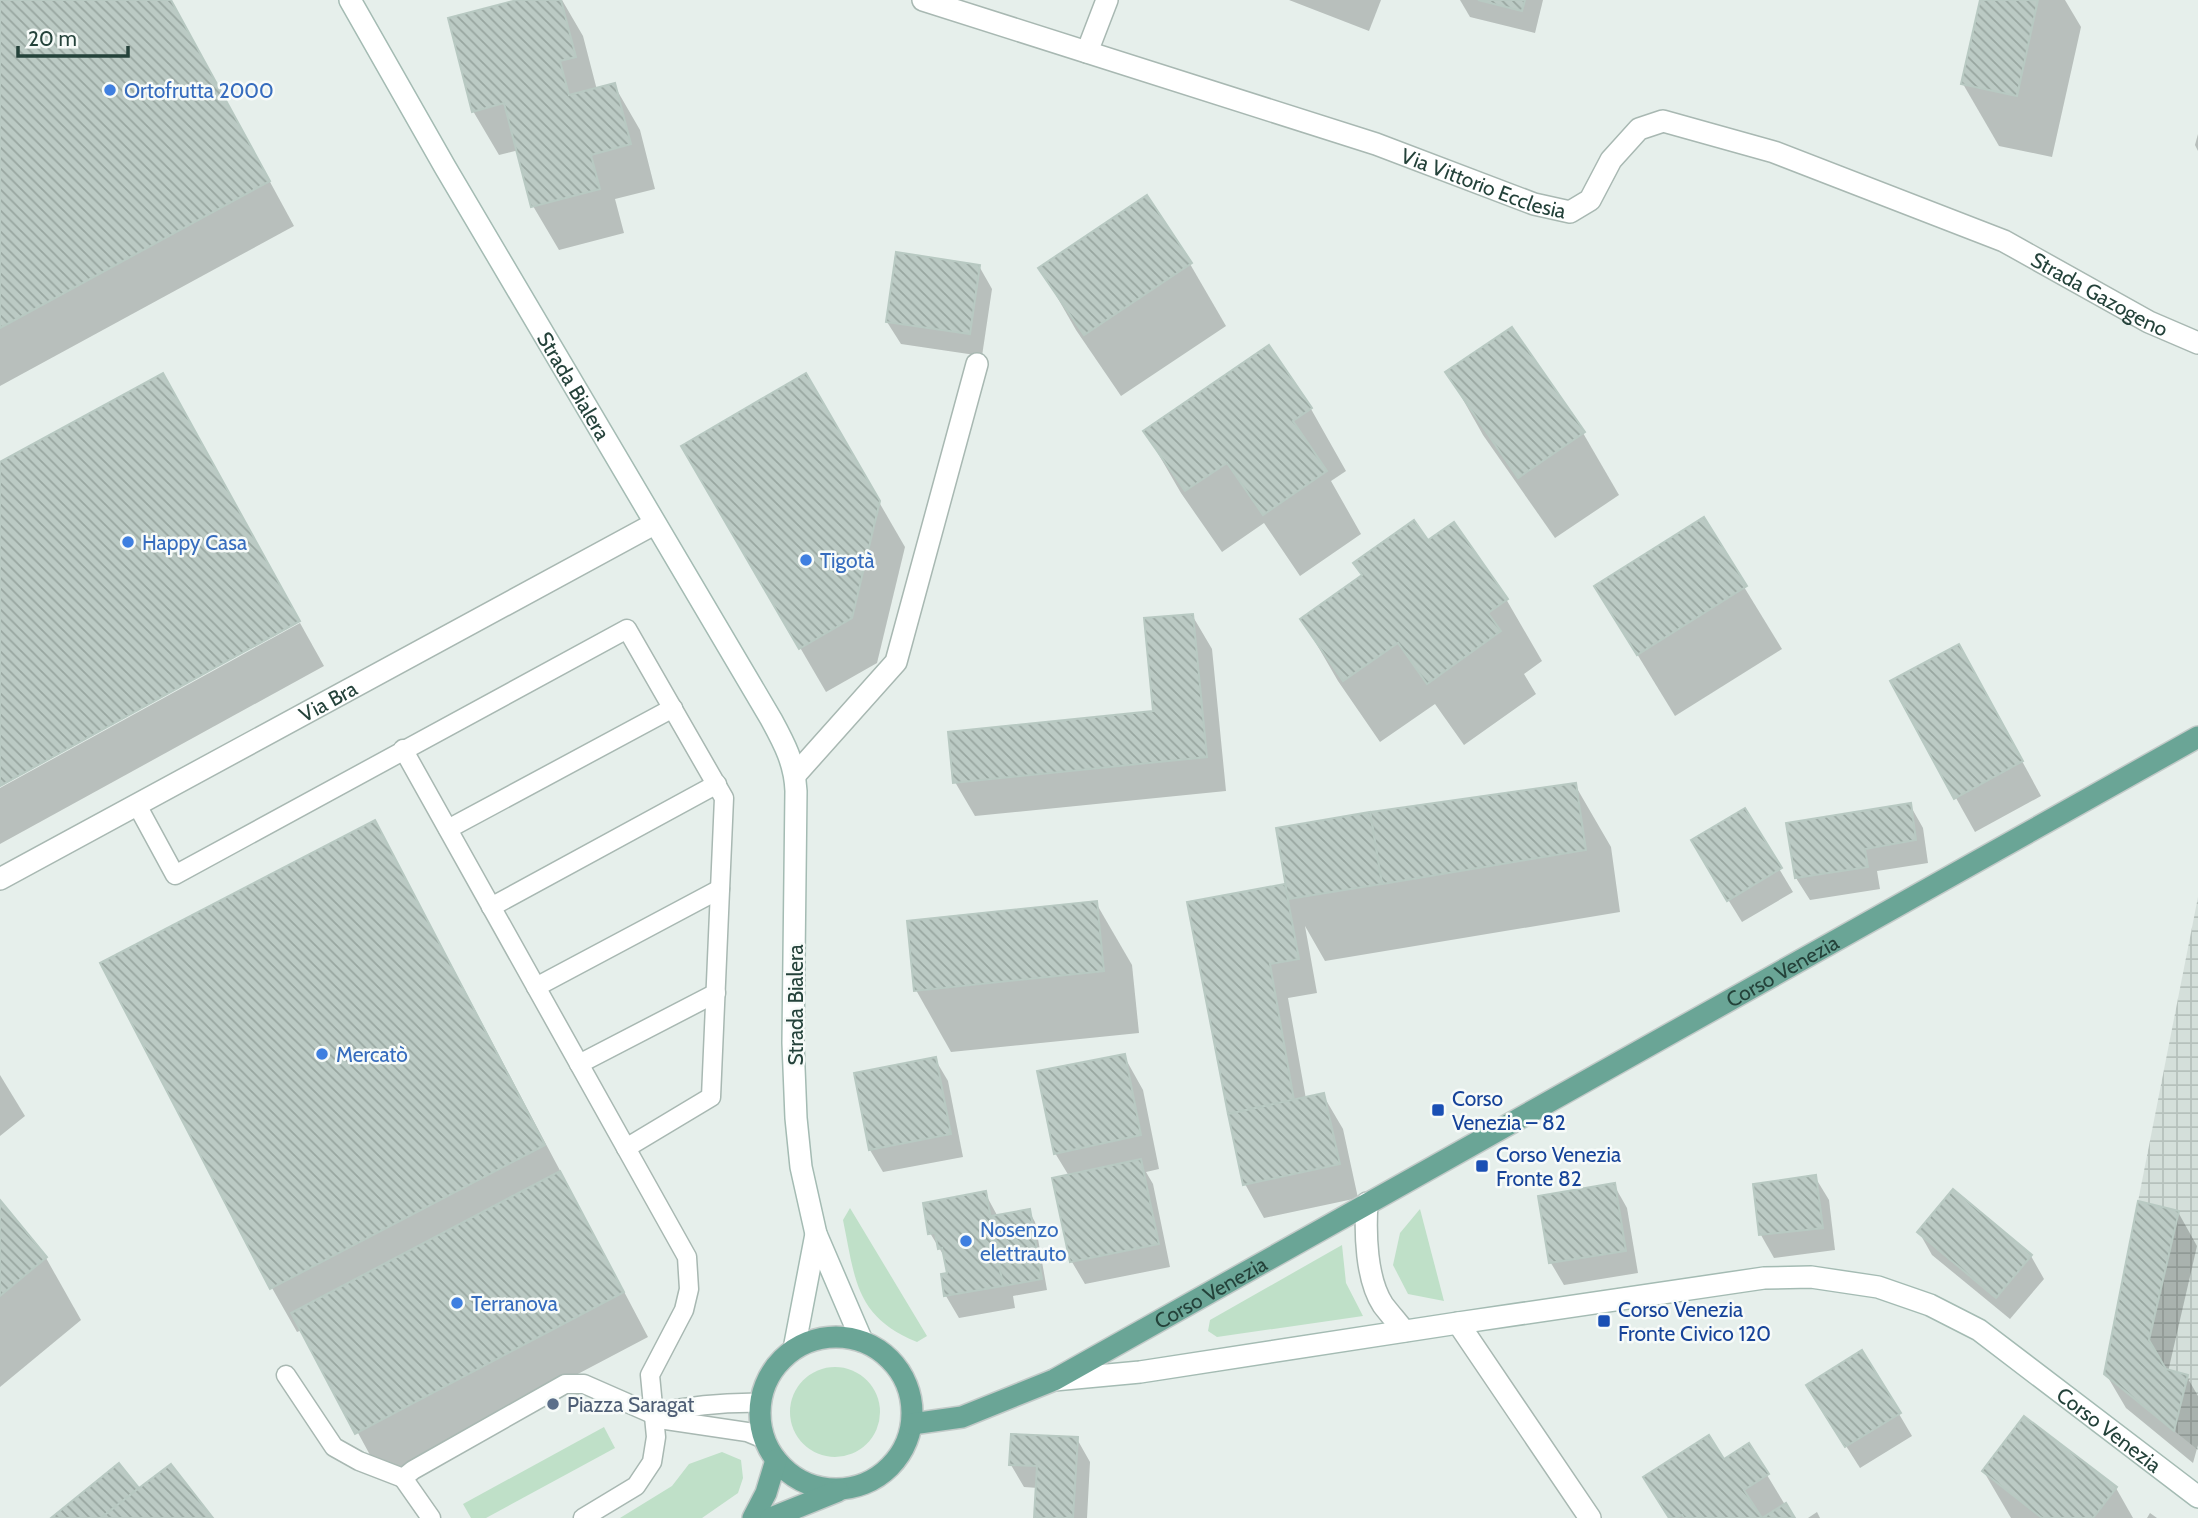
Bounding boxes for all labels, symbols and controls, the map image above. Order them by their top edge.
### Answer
scale bar [18,14,128,58]
text: 20 m [28,26,77,51]
place label: Ortofrutta 2000 [124,78,274,103]
marker: Ortofrutta 2000 [102,82,118,98]
street label: Via Vittorio Ecclesia [1398,142,1568,223]
street label: Strada Gazogeno [2027,246,2172,341]
street label: Strada Bialera [532,327,616,444]
place label: Happy Casa [142,530,247,555]
marker: Happy Casa [120,534,136,550]
place label: Tigotà [820,548,874,573]
marker: Tigotà [798,552,814,568]
street label: Via Bra [295,675,361,727]
street label: Corso Venezia [1722,929,1843,1012]
street label: Strada Bialera [783,944,808,1066]
place label: Mercatò [336,1042,408,1067]
marker: Mercatò [314,1046,330,1062]
place label: Corso Venezia – 82 [1452,1086,1566,1135]
marker: Corso Venezia – 82 [1430,1102,1446,1118]
place label: Corso Venezia Fronte 82 [1496,1142,1621,1191]
marker: Corso Venezia Fronte 82 [1474,1158,1490,1174]
place label: Nosenzo elettrauto [980,1217,1067,1266]
marker: Nosenzo elettrauto [958,1233,974,1249]
street label: Corso Venezia [1150,1251,1271,1334]
place label: Terranova [471,1291,558,1316]
marker: Terranova [449,1295,465,1311]
place label: Corso Venezia Fronte Civico 120 [1618,1297,1771,1346]
marker: Corso Venezia Fronte Civico 120 [1596,1313,1612,1329]
street label: Corso Venezia [2052,1381,2167,1477]
place label: Piazza Saragat [567,1392,694,1417]
marker: Piazza Saragat [545,1396,561,1412]

